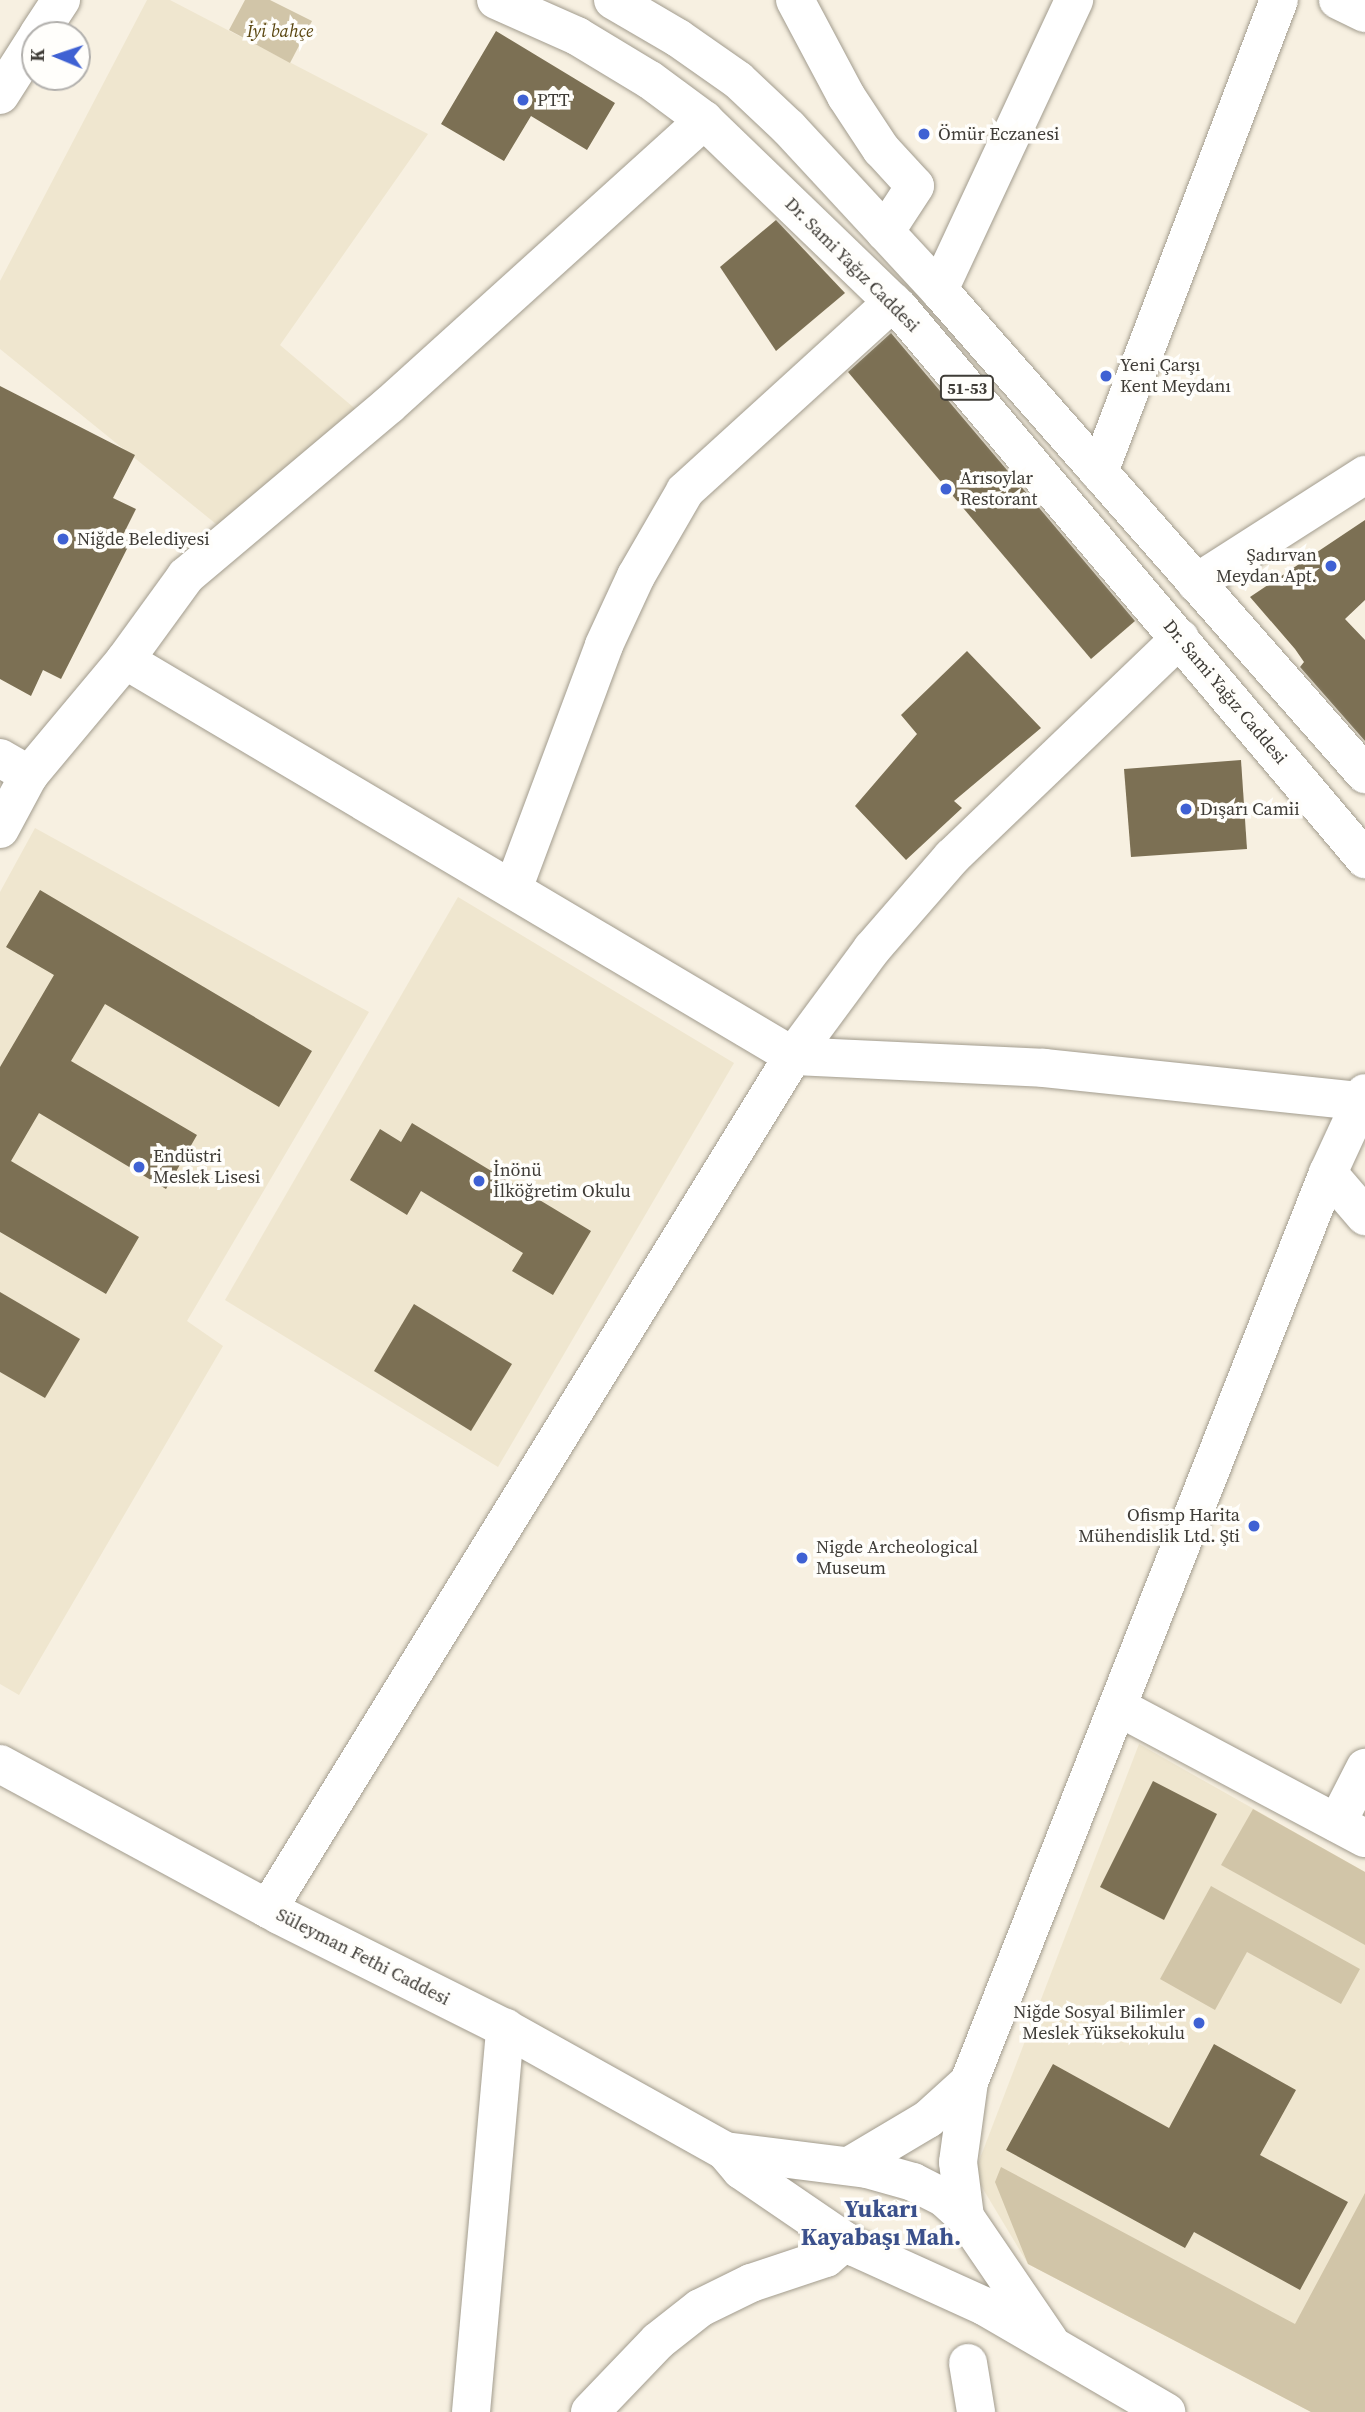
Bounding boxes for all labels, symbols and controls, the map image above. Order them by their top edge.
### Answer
park label: İyi bahçe [247,20,313,42]
north arrow [21,21,91,91]
text: K [24,48,50,62]
place label: PTT [537,89,570,111]
marker: PTT [515,92,531,108]
place label: Ömür Eczanesi [938,123,1059,145]
marker: Ömür Eczanesi [916,126,932,142]
street label: Dr. Sami Yağız Caddesi [780,193,924,337]
place label: Yeni Çarşı Kent Meydanı [1120,355,1231,398]
marker: Yeni Çarşı Kent Meydanı [1098,368,1114,384]
road number: 51-53 [939,376,995,400]
place label: Arısoylar Restorant [960,468,1037,510]
marker: Arısoylar Restorant [938,481,954,497]
place label: Niğde Belediyesi [77,528,210,550]
marker: Niğde Belediyesi [55,531,71,547]
place label: Şadırvan Meydan Apt. [1216,545,1317,588]
marker: Şadırvan Meydan Apt. [1323,558,1339,574]
street label: Dr. Sami Yağız Caddesi [1158,615,1292,769]
place label: Dışarı Camii [1200,798,1300,820]
marker: Dışarı Camii [1178,801,1194,817]
place label: Endüstri Meslek Lisesi [153,1146,260,1188]
marker: Endüstri Meslek Lisesi [131,1159,147,1175]
place label: İnönü İlköğretim Okulu [493,1160,631,1202]
marker: İnönü İlköğretim Okulu [471,1173,487,1189]
place label: Ofismp Harita Mühendislik Ltd. Şti [1078,1505,1240,1548]
marker: Ofismp Harita Mühendislik Ltd. Şti [1246,1518,1262,1534]
place label: Nigde Archeological Museum [816,1537,978,1580]
marker: Nigde Archeological Museum [794,1550,810,1566]
street label: Süleyman Fethi Caddesi [273,1904,453,2010]
place label: Niğde Sosyal Bilimler Meslek Yüksekokulu [1013,2002,1185,2044]
marker: Niğde Sosyal Bilimler Meslek Yüksekokulu [1191,2015,1207,2031]
district label: Yukarı Kayabaşı Mah. [801,2195,961,2251]

